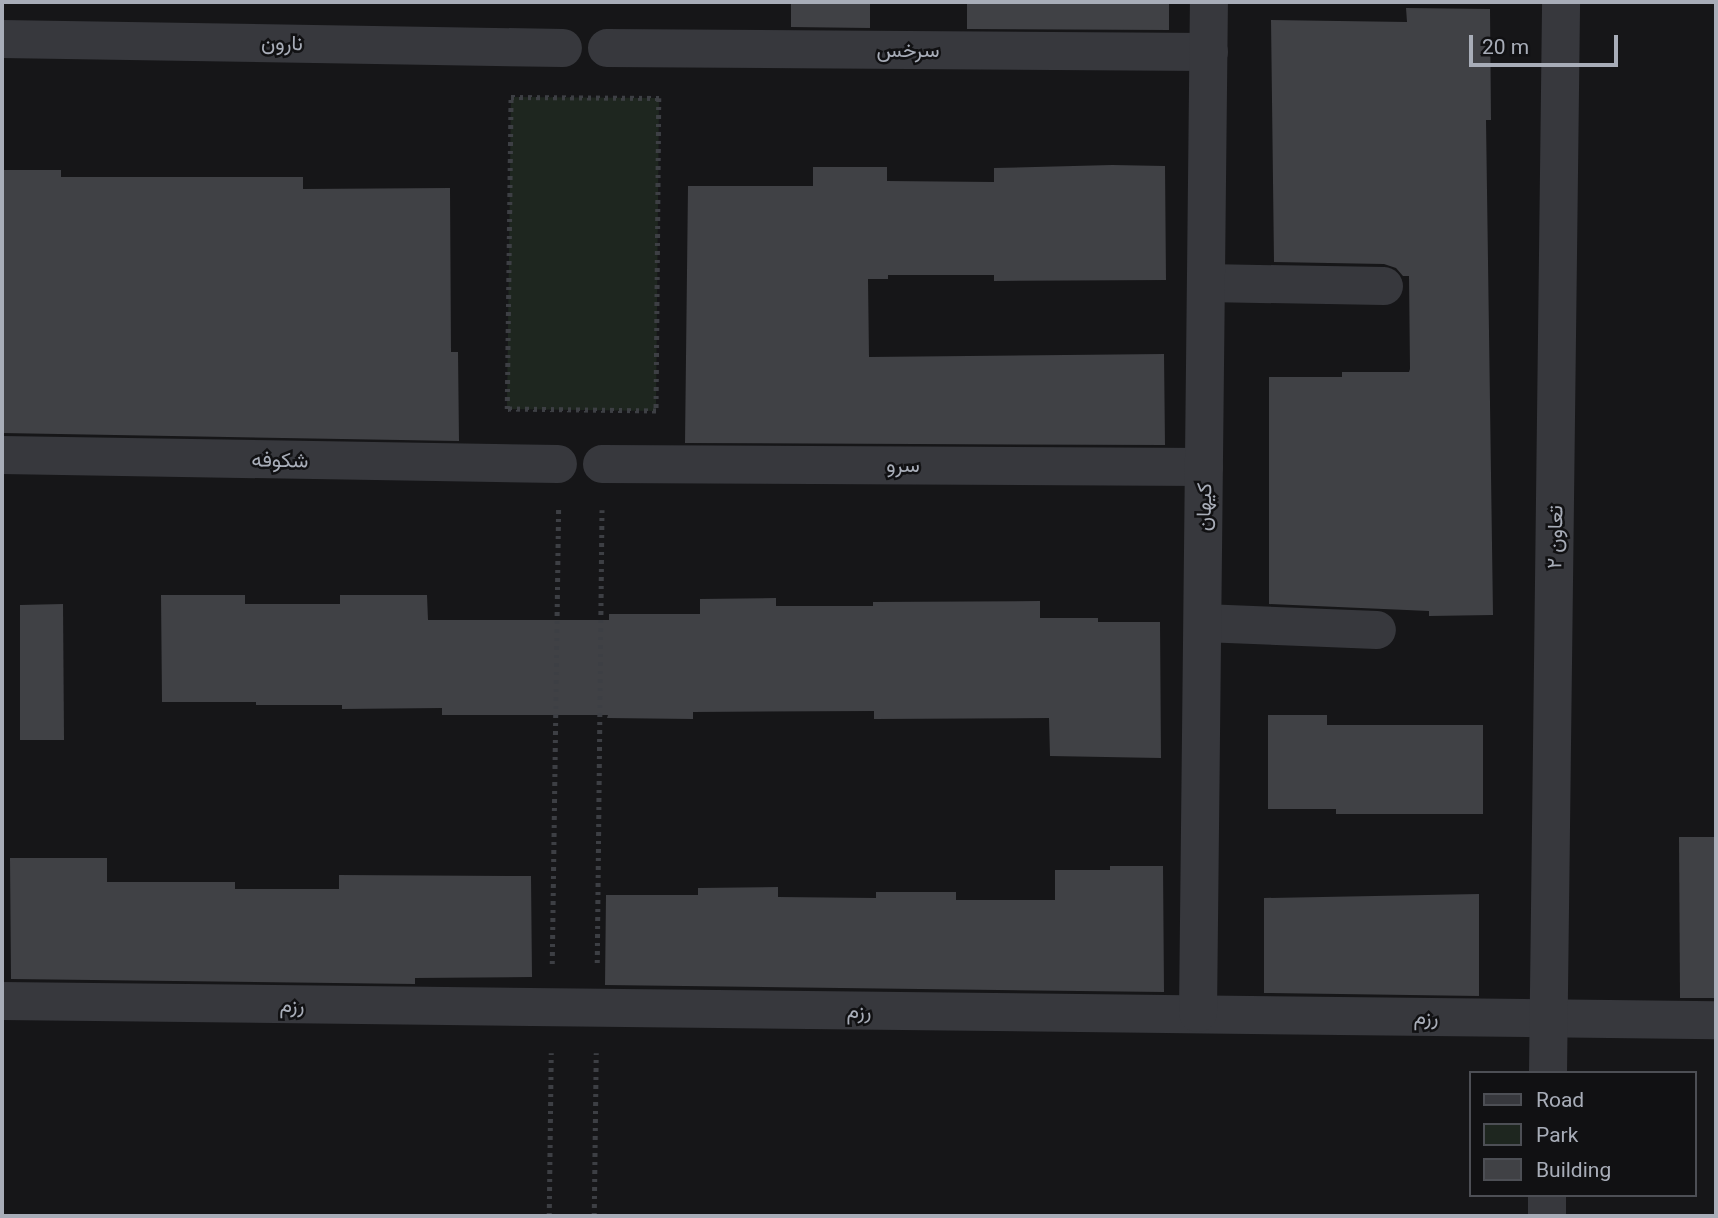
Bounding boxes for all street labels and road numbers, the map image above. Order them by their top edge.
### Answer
street label: نارون [261,30,303,56]
street label: سرخس [876,37,940,63]
street label: شکوفه [251,447,309,473]
street label: سرو [886,452,920,478]
street label: کیهان [1191,483,1217,531]
street label: تعاون ۲ [1542,505,1568,569]
street label: رزم [279,992,305,1018]
street label: رزم [847,998,871,1024]
street label: رزم [1413,1004,1439,1030]

